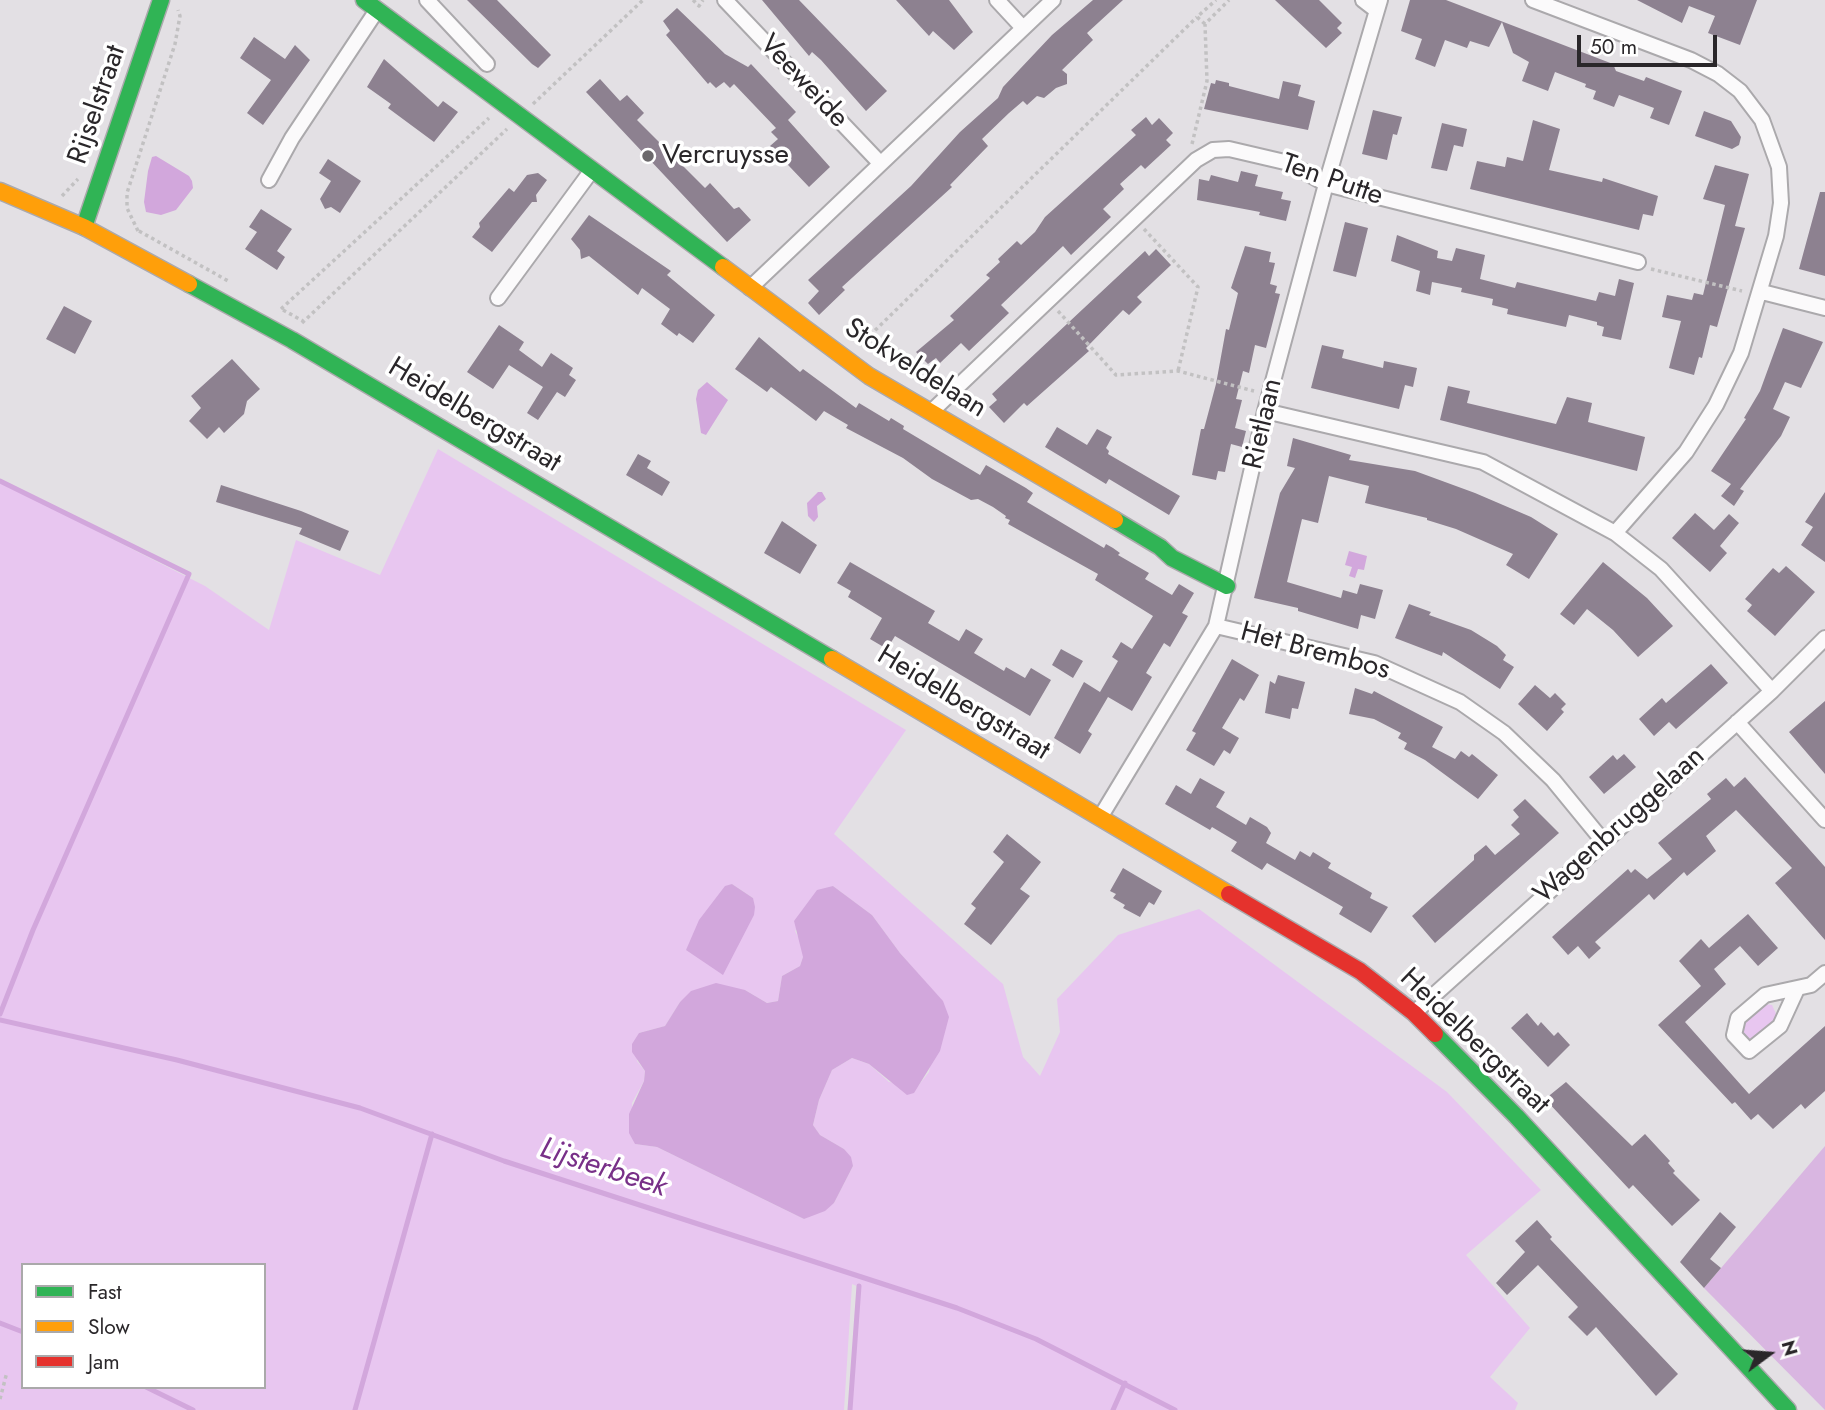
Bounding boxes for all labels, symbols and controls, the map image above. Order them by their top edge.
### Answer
scale bar [1580,21,1720,65]
street label: Veeweide [751,28,855,136]
text: 50 m [1590,32,1637,62]
street label: Rijselstraat [62,41,134,169]
place label: Vercruysse [662,139,789,173]
marker: Vercruysse [640,148,656,164]
street label: Ten Putte [1277,148,1387,214]
street label: Stokveldelaan [838,312,992,426]
street label: Heidelbergstraat [382,351,566,481]
street label: Rietlaan [1237,375,1291,473]
street label: Het Brembos [1237,616,1393,688]
street label: Heidelbergstraat [871,639,1055,769]
street label: Wagenbruggelaan [1528,741,1712,911]
street label: Heidelbergstraat [1392,962,1556,1122]
water label: Lijsterbeek [535,1132,671,1206]
legend [21,1263,266,1389]
text: Fast [88,1277,121,1307]
text: Slow [88,1312,130,1342]
north arrow [1734,1319,1804,1389]
text: N [1775,1337,1805,1359]
text: Jam [88,1347,120,1377]

